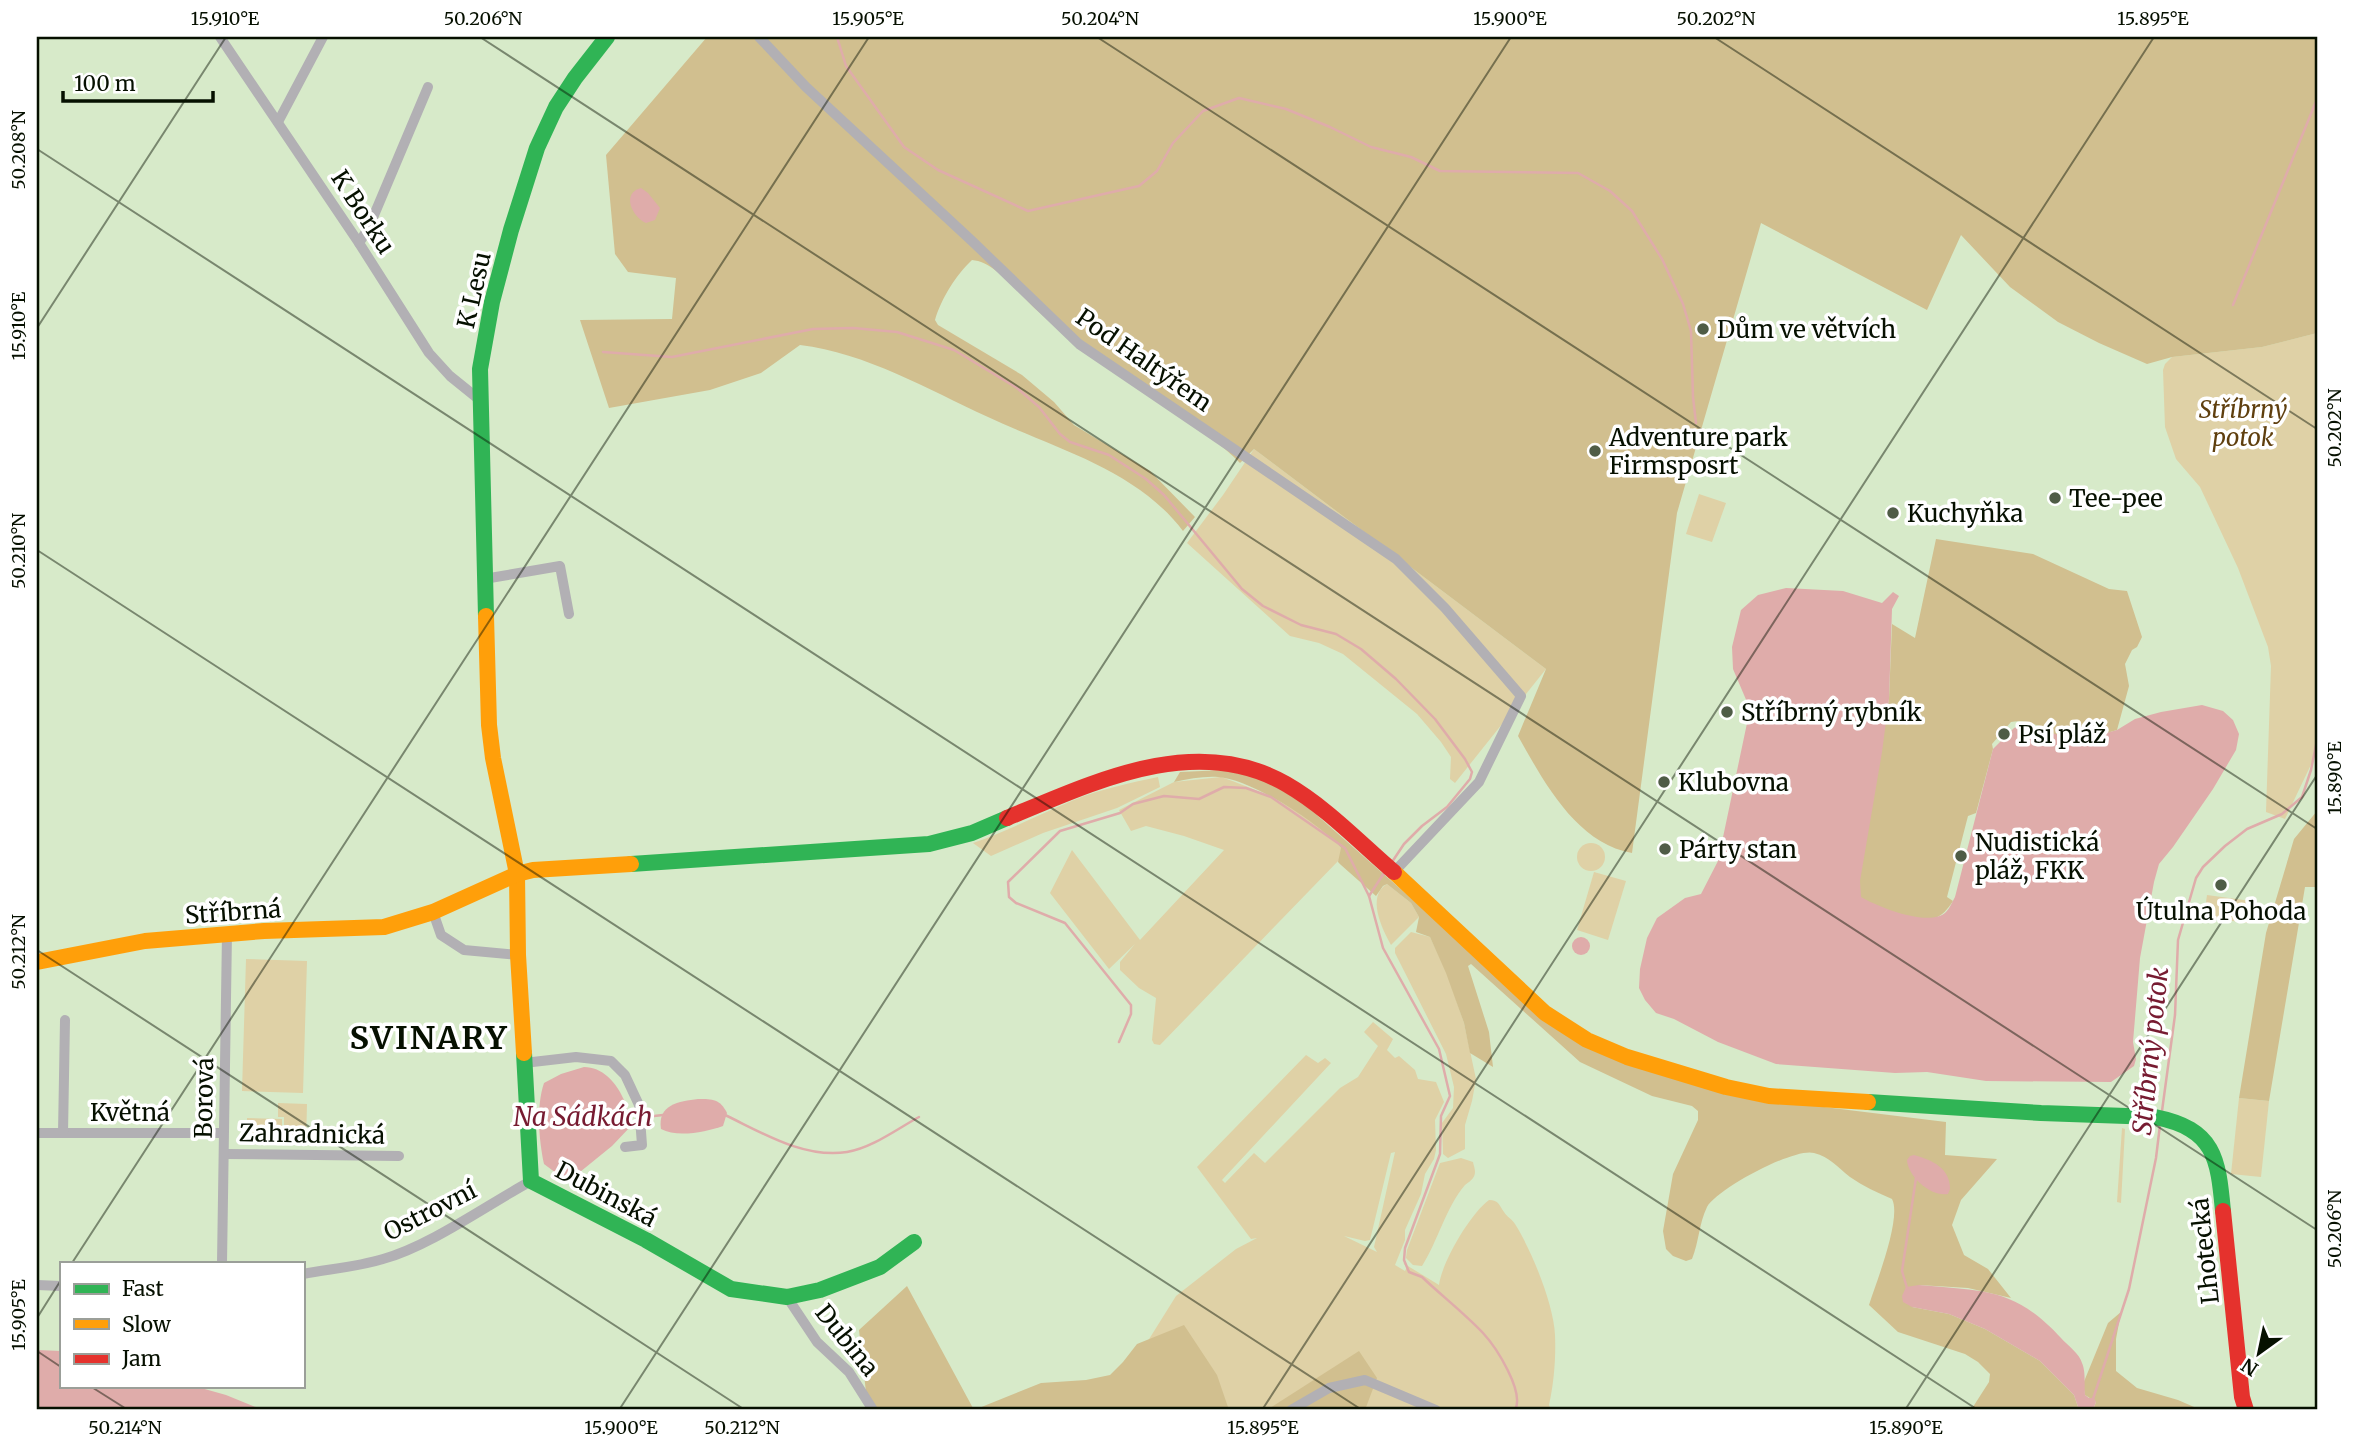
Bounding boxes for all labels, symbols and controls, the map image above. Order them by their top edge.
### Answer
text: 15.910°E [191,7,260,30]
text: 50.206°N [444,7,522,30]
text: 15.905°E [832,7,904,30]
text: 50.204°N [1061,7,1139,30]
text: 15.900°E [1473,7,1547,30]
text: 50.202°N [1677,7,1755,30]
text: 15.895°E [2117,7,2189,30]
scale bar [63,60,214,104]
text: 100 m [74,70,136,97]
text: 50.208°N [7,110,30,190]
street label: K Borku [324,164,402,260]
street label: K Lesu [450,249,498,331]
text: 15.910°E [7,291,30,360]
street label: Pod Haltýřem [1070,302,1218,418]
place label: Dům ve větvích [1717,314,1896,345]
marker: Dům ve větvích [1695,321,1711,337]
text: 50.202°N [2323,389,2346,467]
park label: Stříbrný potok [2199,394,2287,453]
place label: Adventure park Firmsposrt [1608,422,1788,481]
marker: Adventure park Firmsposrt [1587,443,1603,459]
place label: Tee-pee [2069,483,2163,514]
marker: Tee-pee [2047,490,2063,506]
place label: Kuchyňka [1907,498,2024,529]
marker: Kuchyňka [1885,505,1901,521]
text: 50.210°N [7,513,30,589]
place label: Stříbrný rybník [1741,697,1922,728]
marker: Stříbrný rybník [1719,704,1735,720]
place label: Psí pláž [2018,719,2106,750]
marker: Psí pláž [1996,726,2012,742]
text: 15.890°E [2323,741,2346,815]
place label: Klubovna [1678,767,1789,798]
marker: Klubovna [1656,774,1672,790]
place label: Nudistická pláž, FKK [1975,827,2099,886]
place label: Párty stan [1679,834,1797,865]
marker: Párty stan [1657,841,1673,857]
marker: Nudistická pláž, FKK [1953,848,1969,864]
marker: Útulna Pohoda [2213,877,2229,893]
street label: Stříbrná [184,893,282,931]
place label: Útulna Pohoda [2136,895,2306,927]
text: 50.212°N [7,914,30,990]
water label: Stříbrný potok [2125,966,2175,1136]
district label: SVINARY [349,1018,509,1058]
street label: Borová [188,1057,220,1139]
street label: Květná [90,1097,170,1128]
water label: Na Sádkách [513,1100,653,1133]
street label: Zahradnická [239,1117,385,1151]
street label: Dubinská [550,1154,662,1234]
street label: Ostrovní [378,1174,483,1248]
text: 50.206°N [2323,1190,2346,1268]
street label: Lhotecká [2184,1196,2226,1305]
legend [60,1262,304,1388]
text: Fast [122,1275,164,1302]
text: 15.905°E [7,1279,30,1351]
street label: Dubina [809,1298,886,1382]
text: Slow [122,1311,171,1338]
north arrow [2224,1318,2294,1388]
text: Jam [121,1345,161,1372]
text: N [2237,1353,2263,1381]
text: 50.214°N [88,1416,162,1439]
text: 15.900°E [584,1416,658,1439]
text: 50.212°N [704,1416,780,1439]
text: 15.895°E [1227,1416,1299,1439]
text: 15.890°E [1869,1416,1943,1439]

